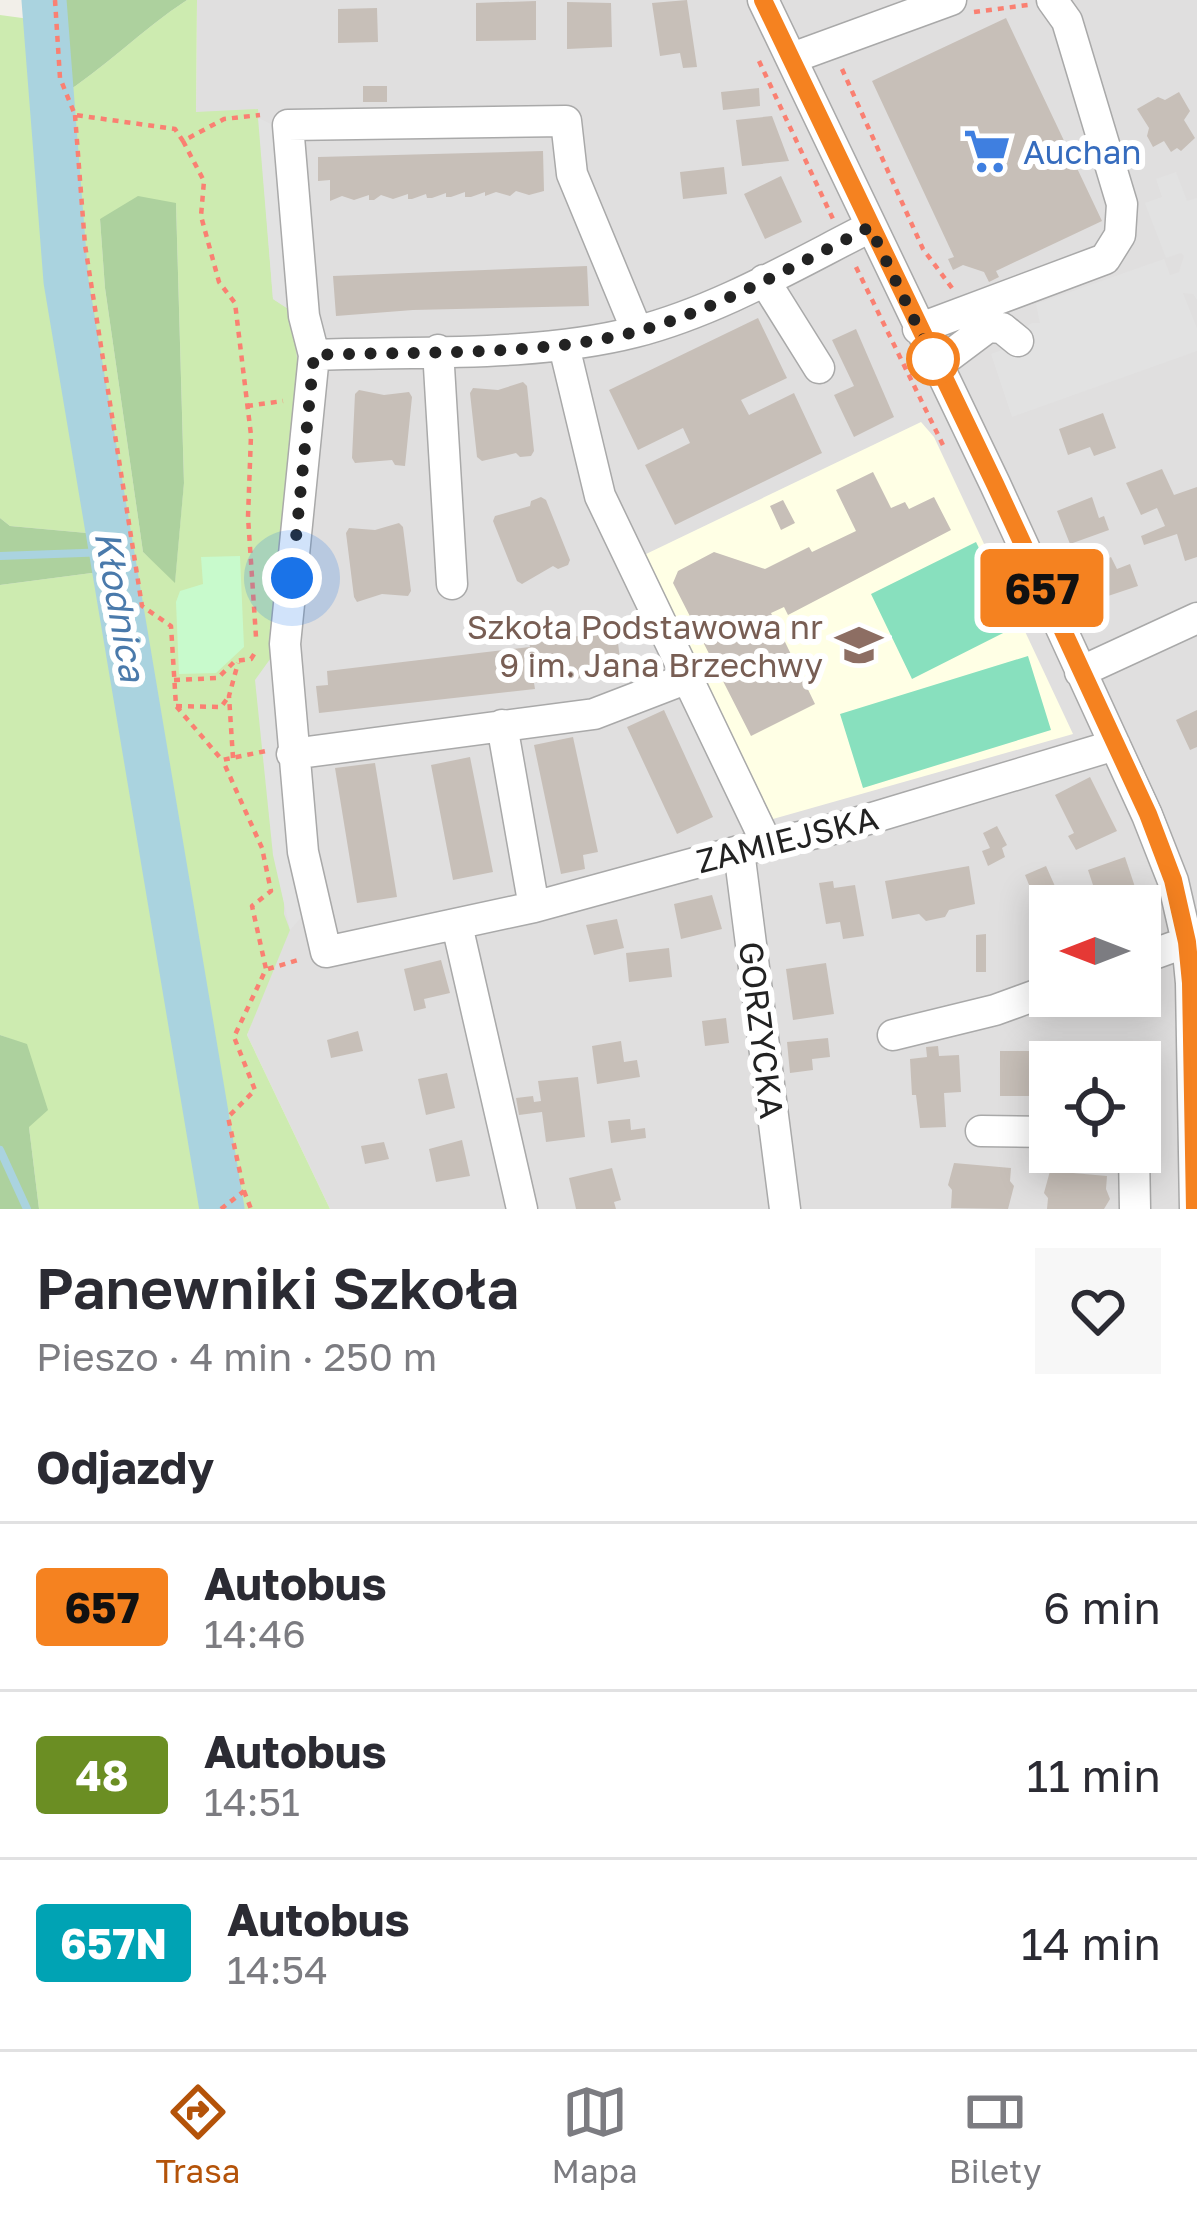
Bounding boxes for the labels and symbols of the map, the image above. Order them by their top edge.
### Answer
supermarket icon: Auchan [962,126,1012,176]
place label: Auchan [1023,132,1142,171]
unlabelled marker [908,334,958,384]
water label: Kłodnica [87,528,156,686]
your location [262,548,322,608]
line badge: 657 [973,549,1111,627]
place label: Szkoła Podstawowa nr 9 im. Jana Brzechwy [467,607,823,684]
school or university icon: Szkoła Podstawowa nr 9 im. Jana Brzechwy [834,620,884,670]
street label: ZAMIEJSKA [692,798,882,880]
north arrow [1029,885,1161,1017]
street label: GORZYCKA [732,939,792,1121]

